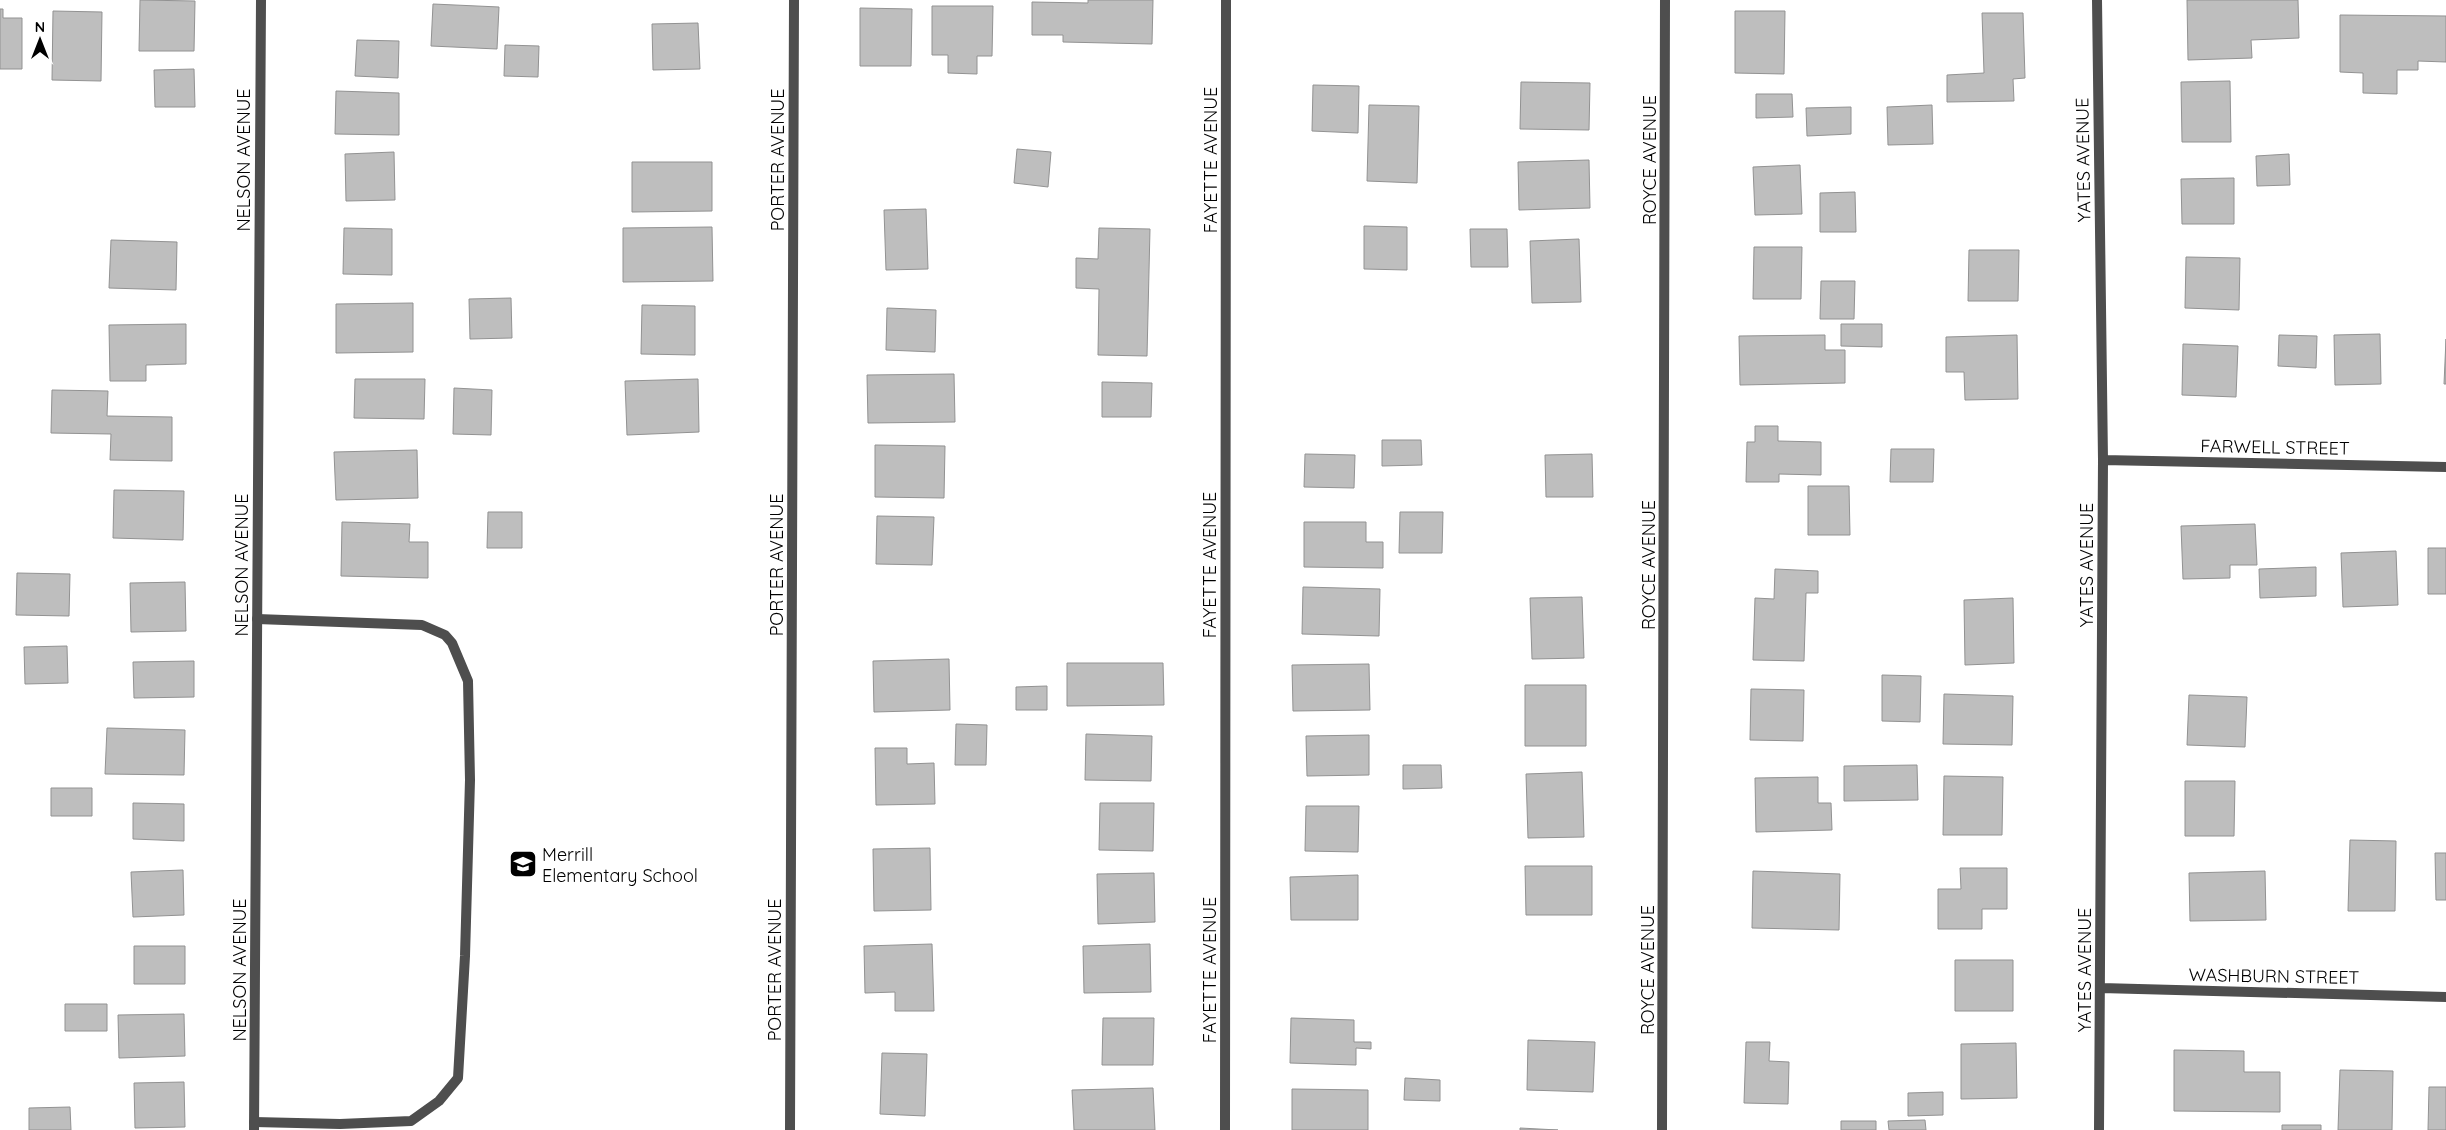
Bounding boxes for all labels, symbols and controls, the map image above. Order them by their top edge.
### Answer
north arrow [15,15,65,65]
text: N [35,18,45,36]
street label: FAYETTE AVENUE [1199,87,1222,233]
street label: NELSON AVENUE [232,88,255,232]
street label: PORTER AVENUE [766,89,789,231]
street label: ROYCE AVENUE [1638,95,1661,225]
street label: YATES AVENUE [2070,98,2096,222]
street label: FARWELL STREET [2200,434,2350,460]
street label: FAYETTE AVENUE [1198,492,1221,638]
street label: NELSON AVENUE [230,493,253,637]
street label: PORTER AVENUE [765,494,788,636]
street label: ROYCE AVENUE [1637,500,1660,630]
street label: YATES AVENUE [2075,503,2098,627]
place label: Merrill Elementary School [542,843,698,887]
school or university icon: Merrill Elementary School [508,849,538,879]
street label: FAYETTE AVENUE [1198,897,1221,1043]
street label: NELSON AVENUE [228,898,251,1042]
street label: PORTER AVENUE [763,899,786,1041]
street label: ROYCE AVENUE [1636,905,1659,1035]
street label: YATES AVENUE [2073,908,2096,1032]
street label: WASHBURN STREET [2188,963,2360,989]

